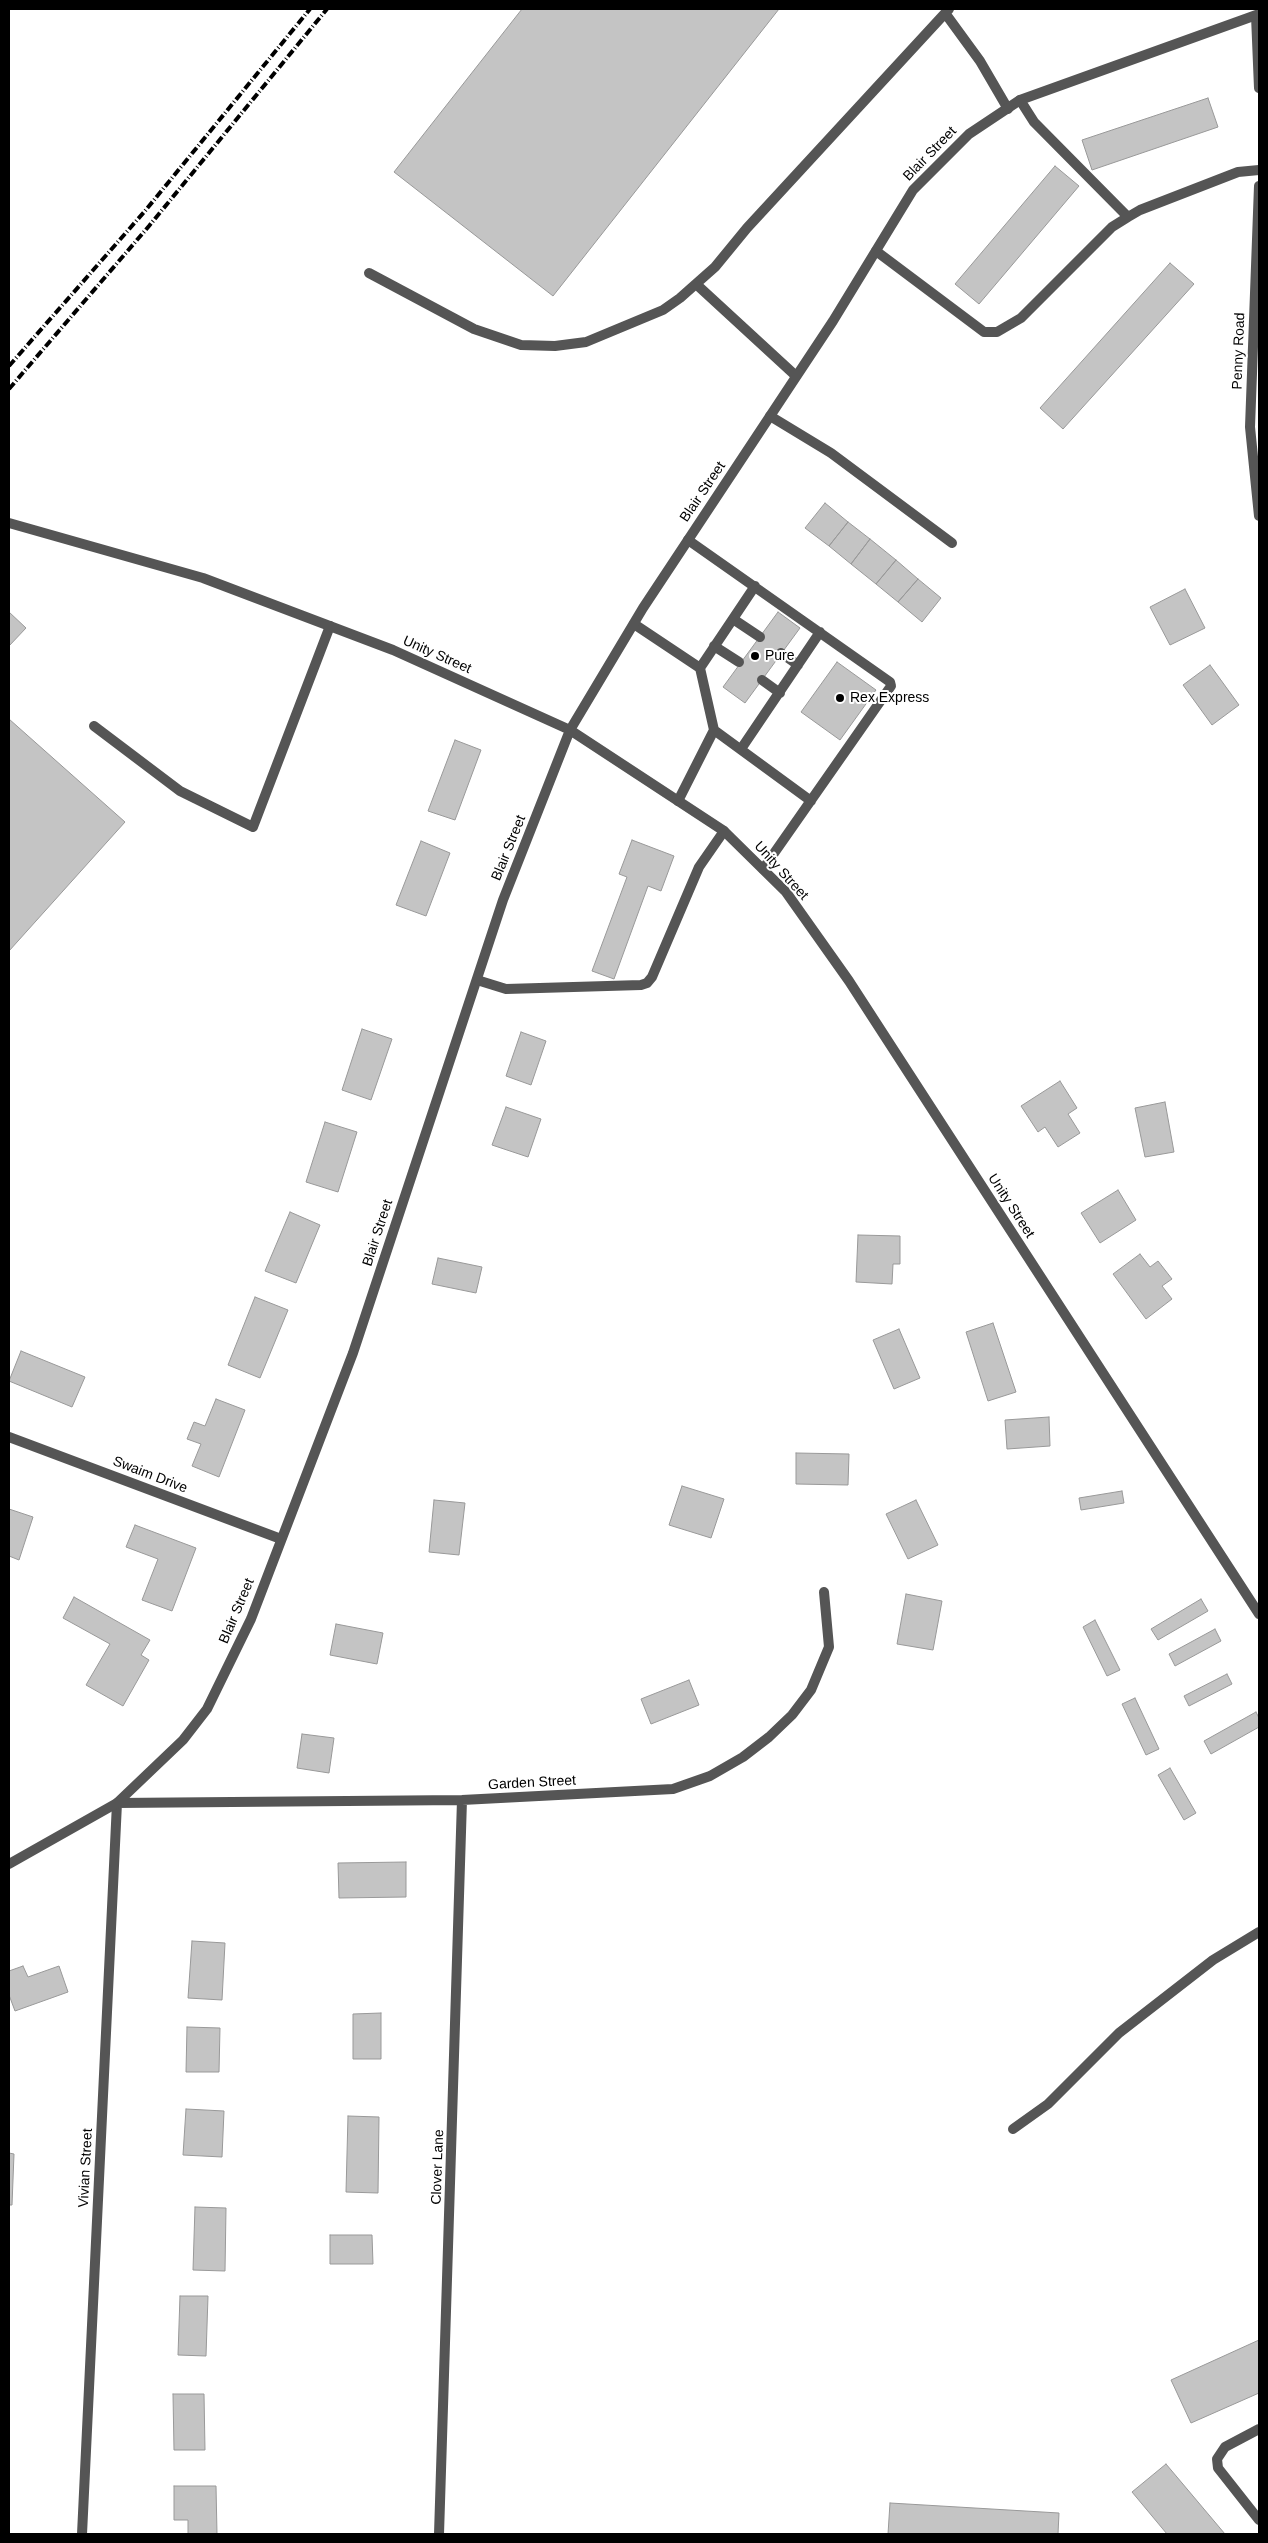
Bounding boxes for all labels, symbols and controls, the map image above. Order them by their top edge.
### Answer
street label: Blair Street [900,123,960,185]
street label: Penny Road [1229,312,1249,390]
street label: Blair Street [677,459,729,525]
street label: Unity Street [400,632,474,678]
place label: Pure [765,648,795,664]
marker: Pure [749,650,761,662]
place label: Rex Express [850,690,929,706]
marker: Rex Express [834,692,846,704]
street label: Blair Street [488,813,530,883]
street label: Unity Street [750,838,812,904]
street label: Unity Street [984,1171,1038,1241]
street label: Blair Street [359,1197,397,1269]
street label: Swaim Drive [110,1453,190,1497]
street label: Blair Street [216,1576,258,1646]
street label: Garden Street [488,1772,576,1794]
street label: Vivian Street [76,2128,96,2208]
street label: Clover Lane [428,2129,448,2205]

